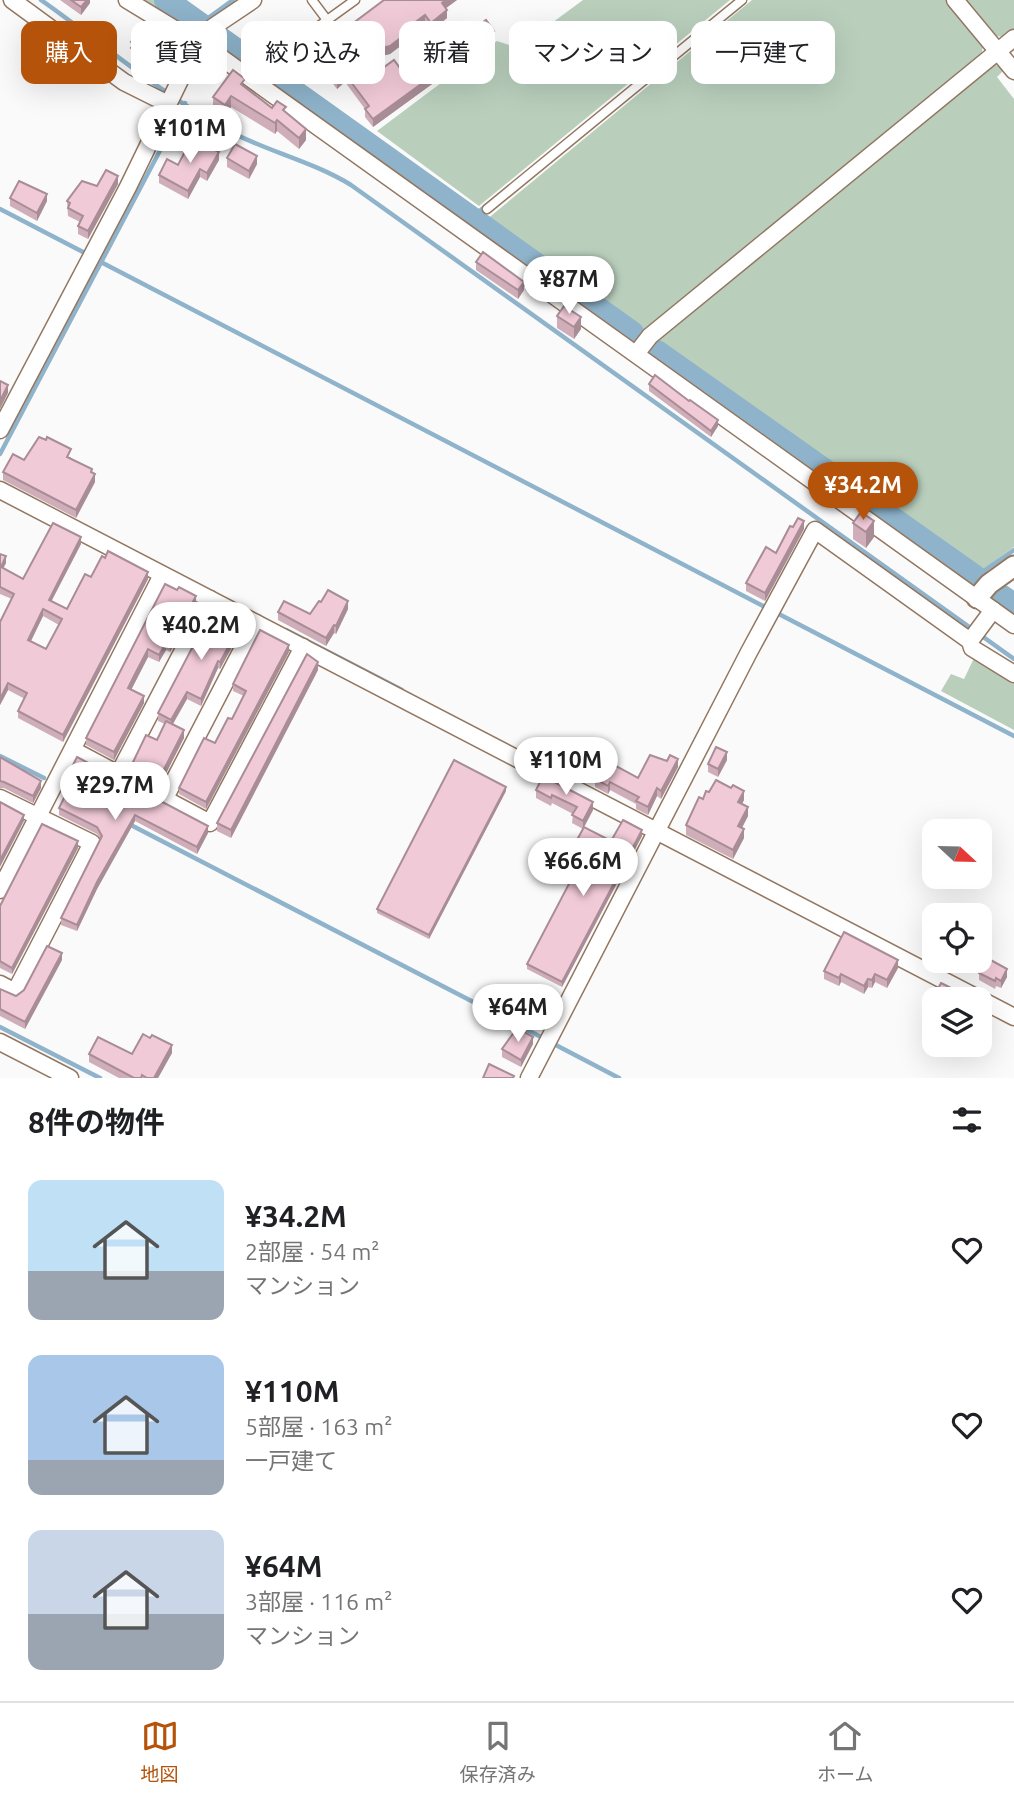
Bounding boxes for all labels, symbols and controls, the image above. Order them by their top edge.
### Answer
chip: 購入 [21,21,117,84]
chip: 賃貸 [131,21,227,84]
chip: 絞り込み [241,21,385,84]
chip: 新着 [399,21,495,84]
chip: マンション [509,21,677,84]
chip: 一戸建て [691,21,835,84]
pin: ¥101M [141,106,239,165]
text: ¥101M [154,115,226,140]
pin: ¥87M [528,256,610,316]
text: ¥87M [539,266,599,291]
pin: ¥34.2M [806,462,920,522]
text: ¥34.2M [824,472,902,497]
pin: ¥40.2M [144,602,258,662]
text: ¥40.2M [162,612,240,637]
pin: ¥110M [517,738,615,797]
text: ¥110M [530,747,602,772]
pin: ¥29.7M [58,762,172,822]
text: ¥29.7M [76,772,154,797]
north arrow [922,819,992,889]
map controls [922,819,992,1057]
pin: ¥66.6M [526,838,640,898]
text: ¥66.6M [544,848,622,873]
button: locate [922,903,992,973]
pin: ¥64M [477,984,559,1044]
button: layers [922,987,992,1057]
text: ¥64M [488,994,548,1019]
icon: filters [948,1101,986,1139]
text: 8件の物件 [28,1105,165,1139]
text: ¥34.2M [245,1199,347,1233]
icon: home [84,1208,168,1292]
icon: heart [948,1231,986,1269]
text: 2部屋 · 54 m² [245,1239,379,1264]
text: マンション [245,1273,360,1298]
text: ¥110M [245,1374,339,1408]
icon: home [84,1383,168,1467]
icon: heart [948,1406,986,1444]
text: 5部屋 · 163 m² [245,1414,392,1439]
text: 一戸建て [245,1448,337,1473]
text: ¥64M [245,1549,322,1583]
icon: home [84,1558,168,1642]
icon: heart [948,1581,986,1619]
text: 3部屋 · 116 m² [245,1589,392,1614]
text: マンション [245,1623,360,1648]
tab: 地図 [141,1717,179,1786]
tab: 保存済み [460,1717,536,1786]
tab: ホーム [817,1717,873,1786]

